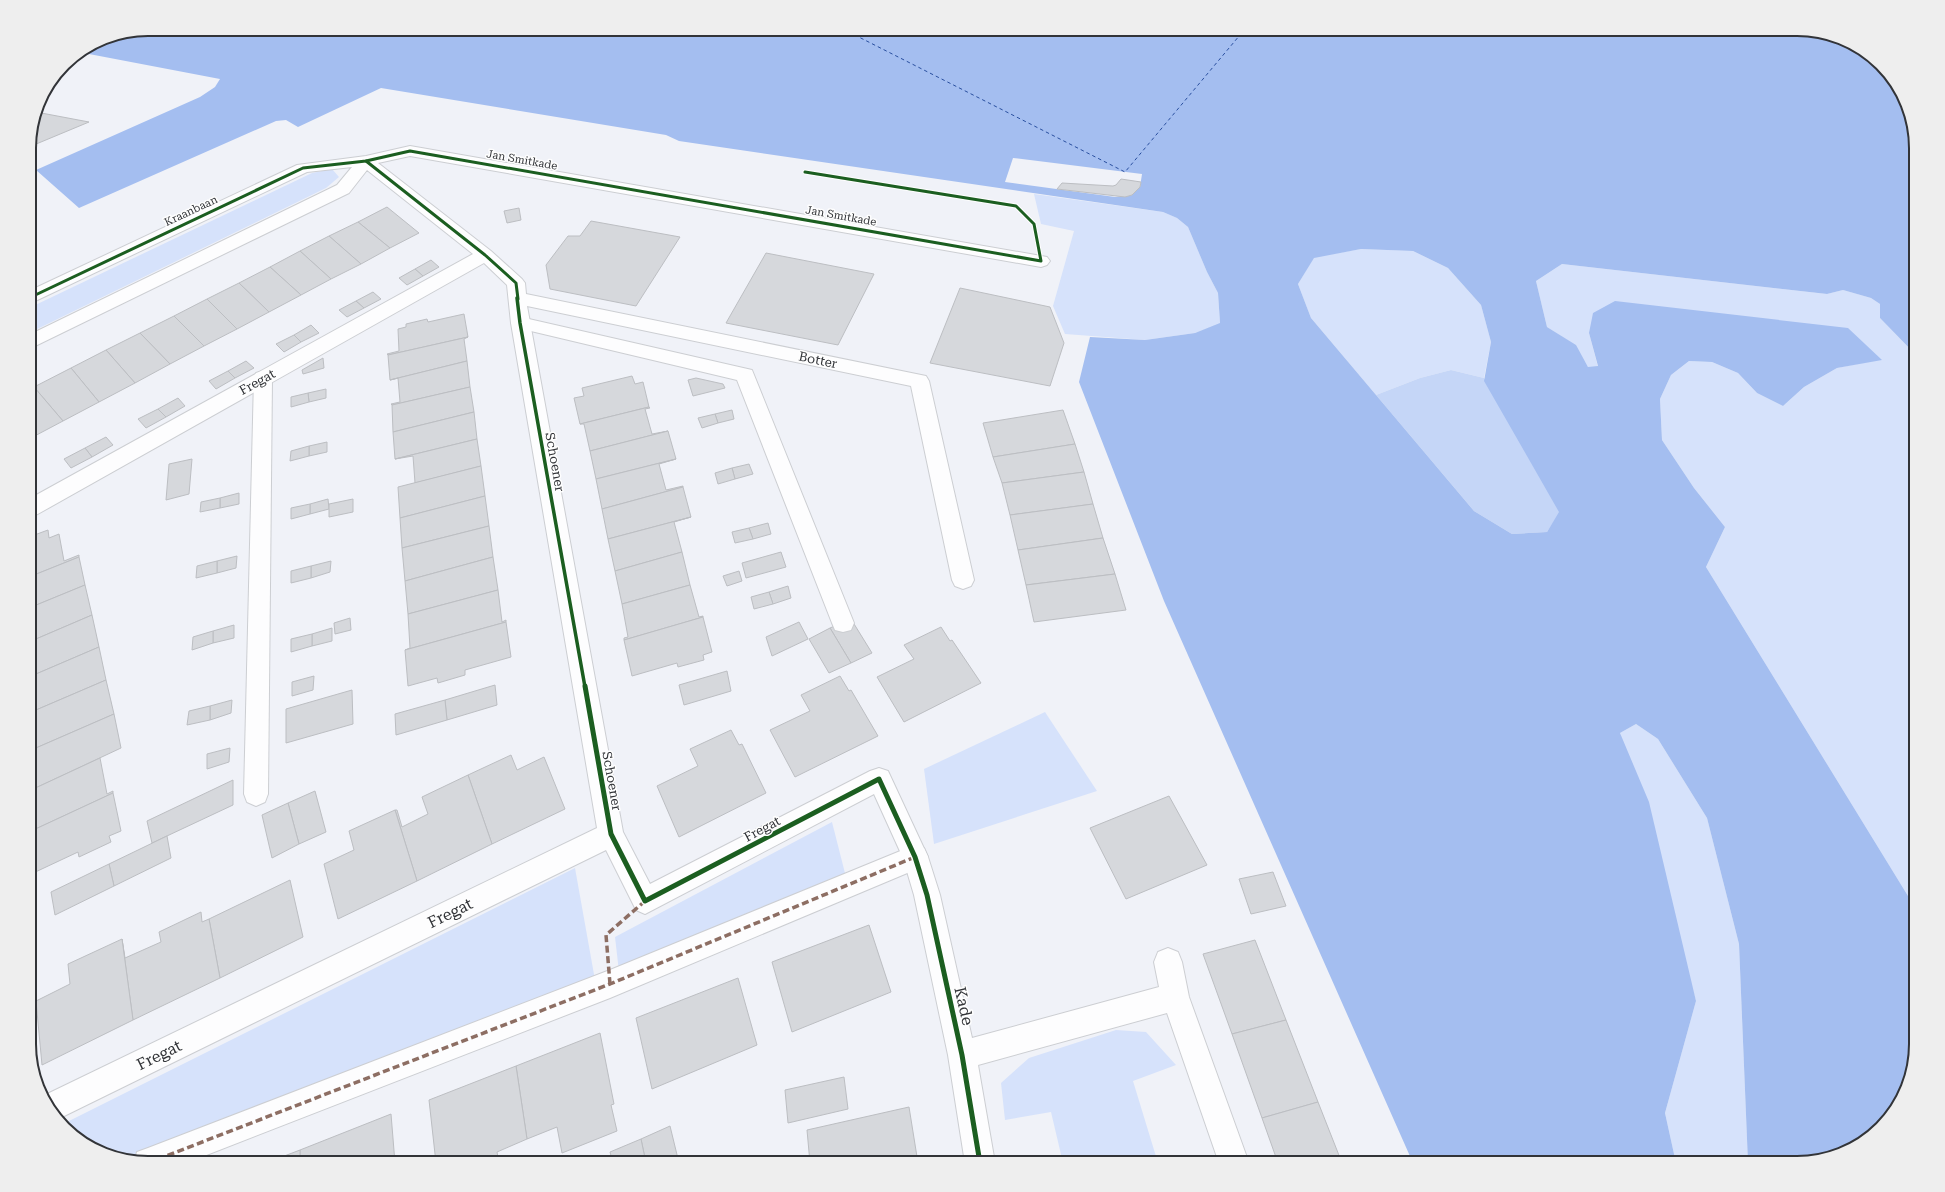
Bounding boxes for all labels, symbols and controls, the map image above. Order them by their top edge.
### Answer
street label: Jan Smitkade [486,147,558,173]
street label: Kraanbaan [162,193,220,229]
street label: Jan Smitkade [805,203,877,229]
street label: Botter [797,349,839,372]
street label: Fregat [236,366,278,398]
street label: Schoener [542,431,568,493]
street label: Schoener [599,750,625,812]
street label: Fregat [741,813,783,845]
street label: Fregat [424,894,476,932]
street label: Kade [950,985,978,1027]
street label: Fregat [133,1036,185,1074]

